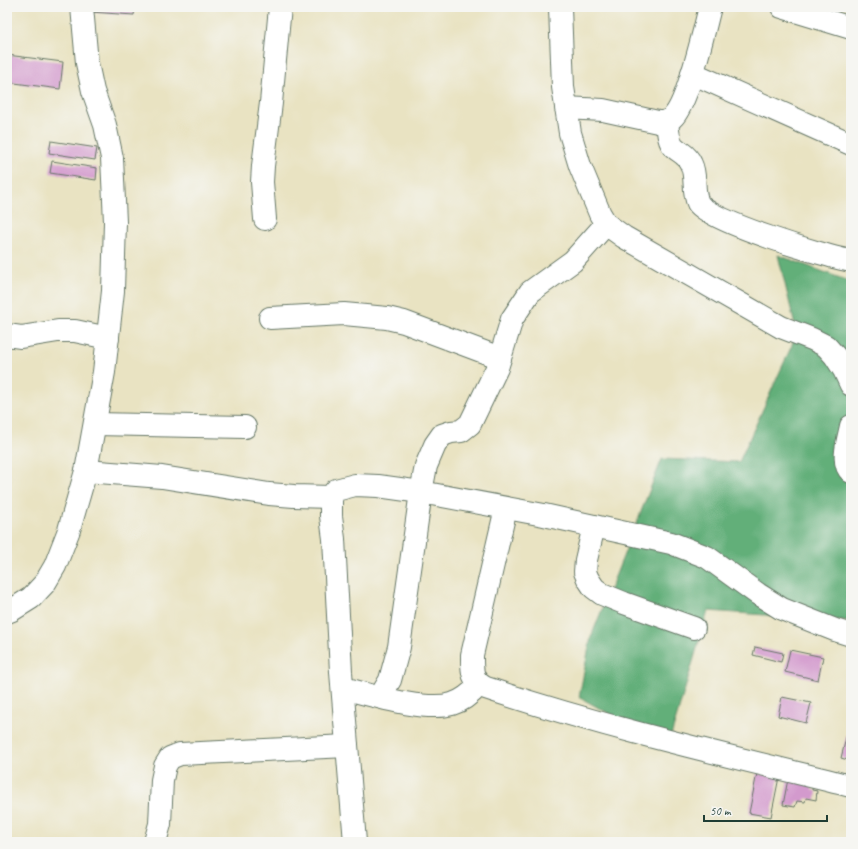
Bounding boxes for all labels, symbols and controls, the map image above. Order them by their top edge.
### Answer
scale bar [704,797,827,823]
text: 50 m [710,803,732,819]

